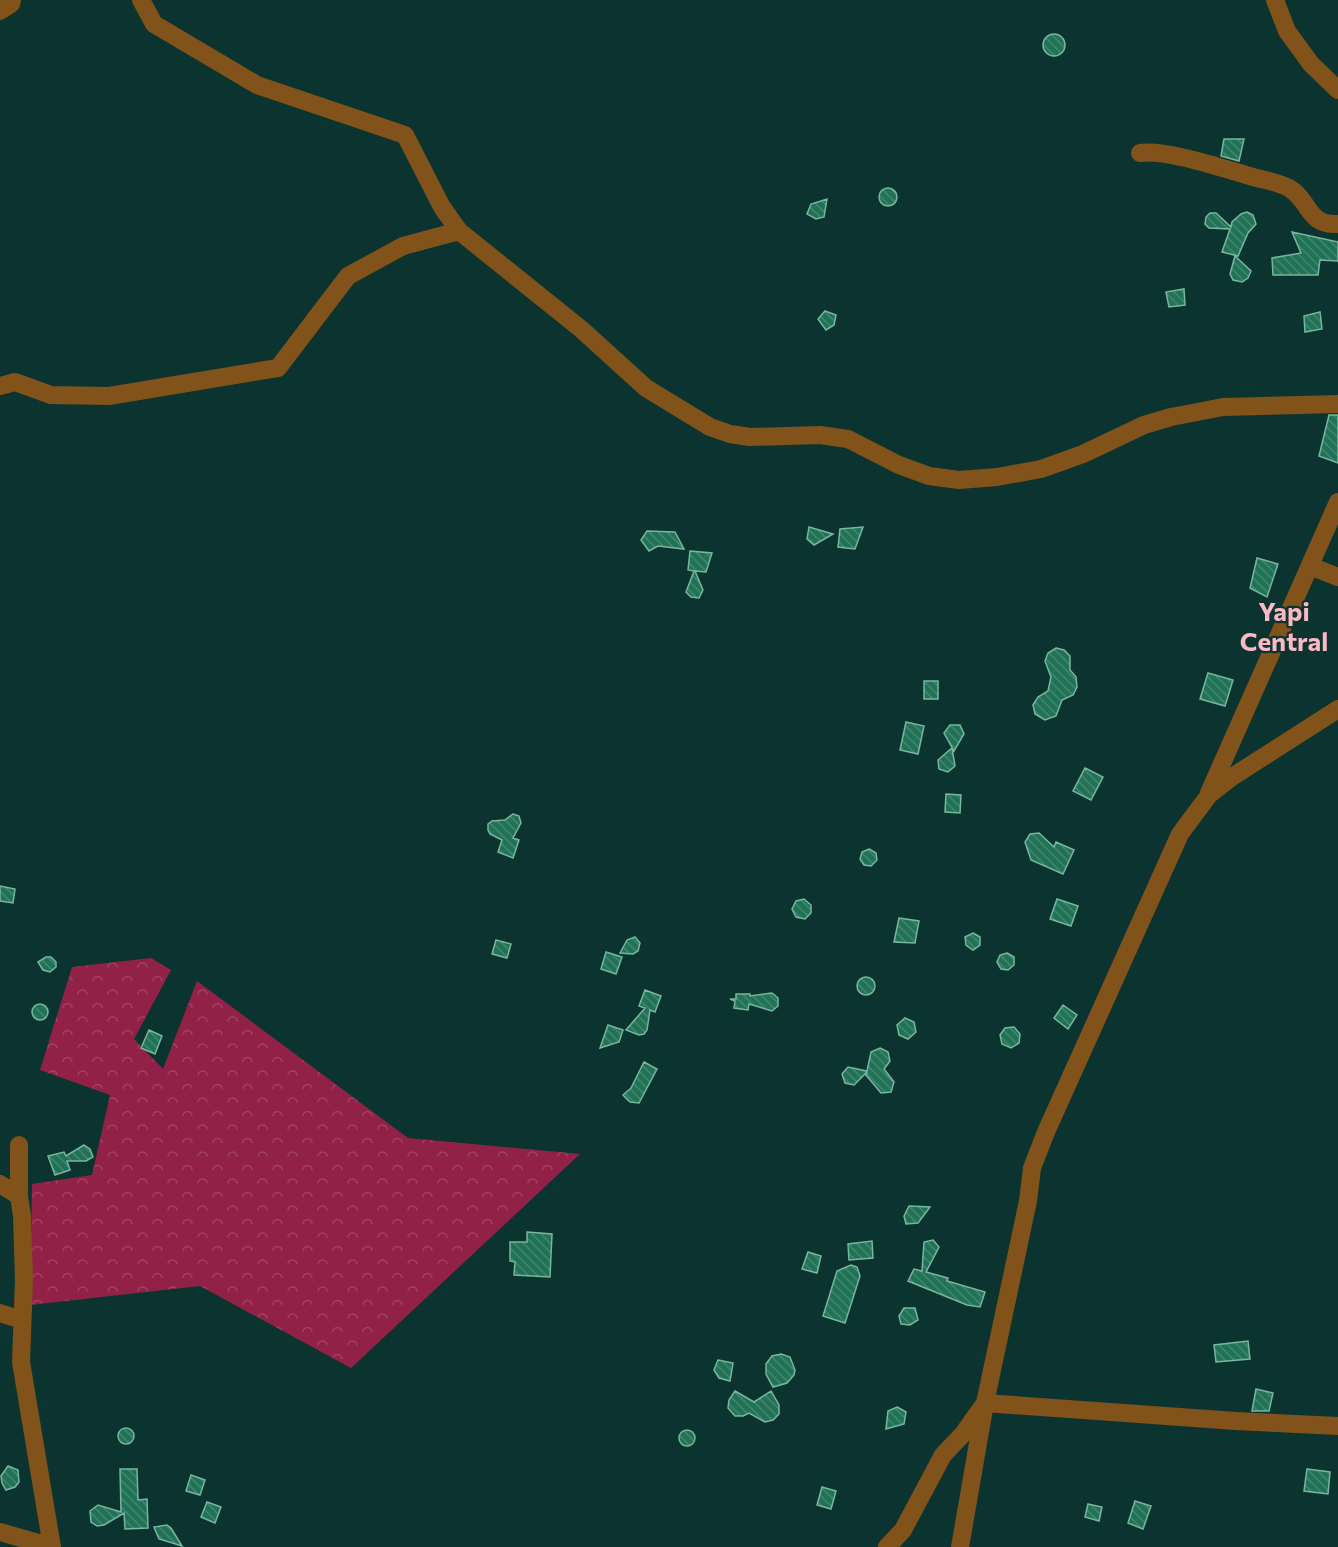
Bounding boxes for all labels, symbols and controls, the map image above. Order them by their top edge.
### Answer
district label: Yapi Central [1240,595,1328,656]

